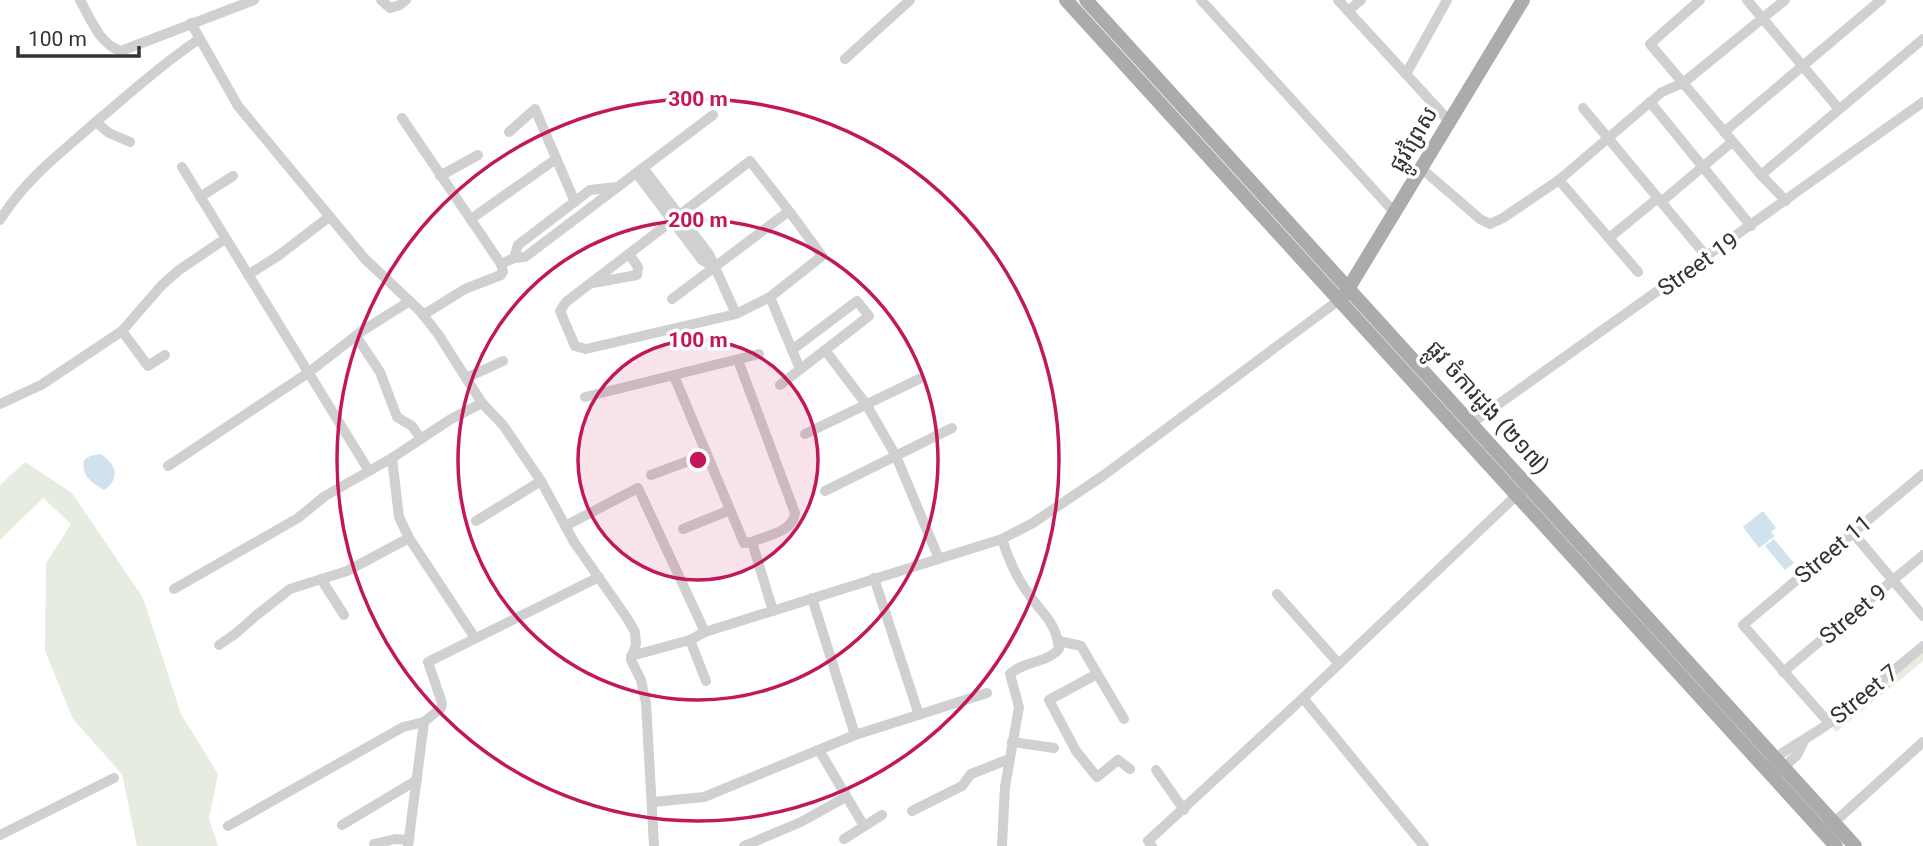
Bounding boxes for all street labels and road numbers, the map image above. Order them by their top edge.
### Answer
street label: ផ្លូវព្រៃស [1382,101,1450,181]
street label: Street 19 [1653,227,1744,302]
street label: ផ្លូវ ចំការដូង (២១៧) [1415,334,1556,485]
street label: Street 11 [1789,509,1877,589]
street label: Street 9 [1814,579,1892,650]
street label: Street 7 [1825,659,1904,730]

